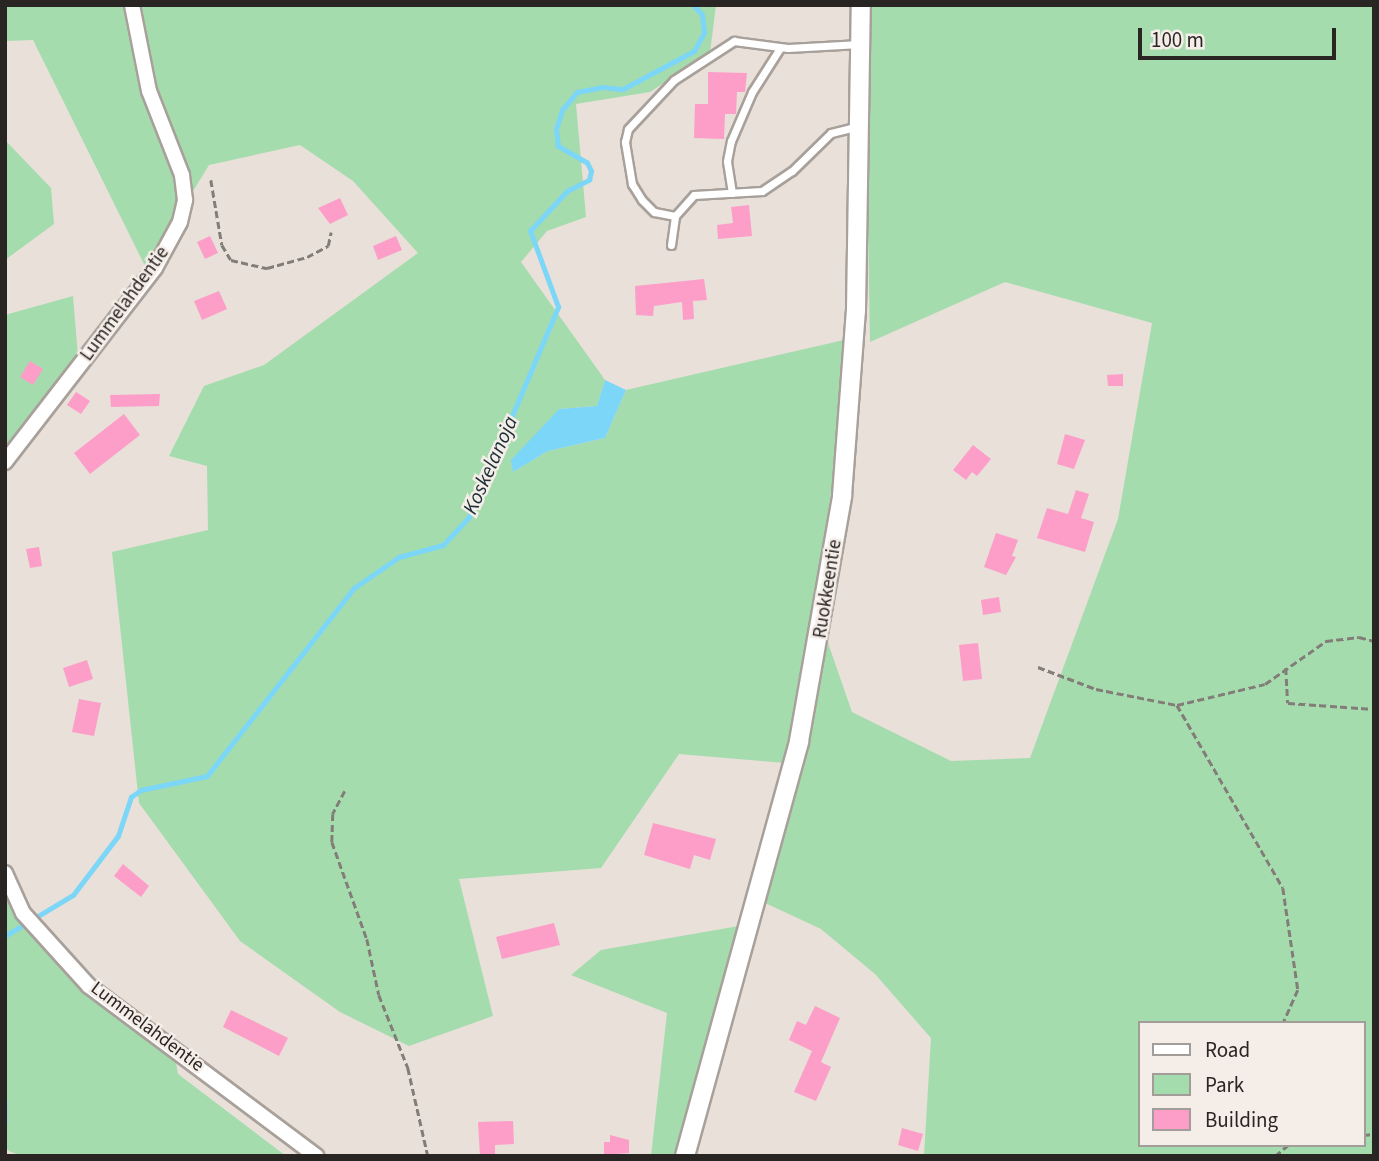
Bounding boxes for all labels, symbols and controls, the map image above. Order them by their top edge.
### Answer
scale bar [1141,14,1339,58]
text: 100 m [1151,25,1204,55]
street label: Lummelahdentie [76,242,174,366]
water label: Koskelanoja [457,412,523,518]
street label: Ruokkeentie [809,538,847,640]
street label: Lummelahdentie [86,977,208,1077]
legend [1138,1021,1365,1147]
text: Road [1205,1035,1250,1065]
text: Park [1205,1070,1244,1100]
text: Building [1205,1105,1278,1135]

